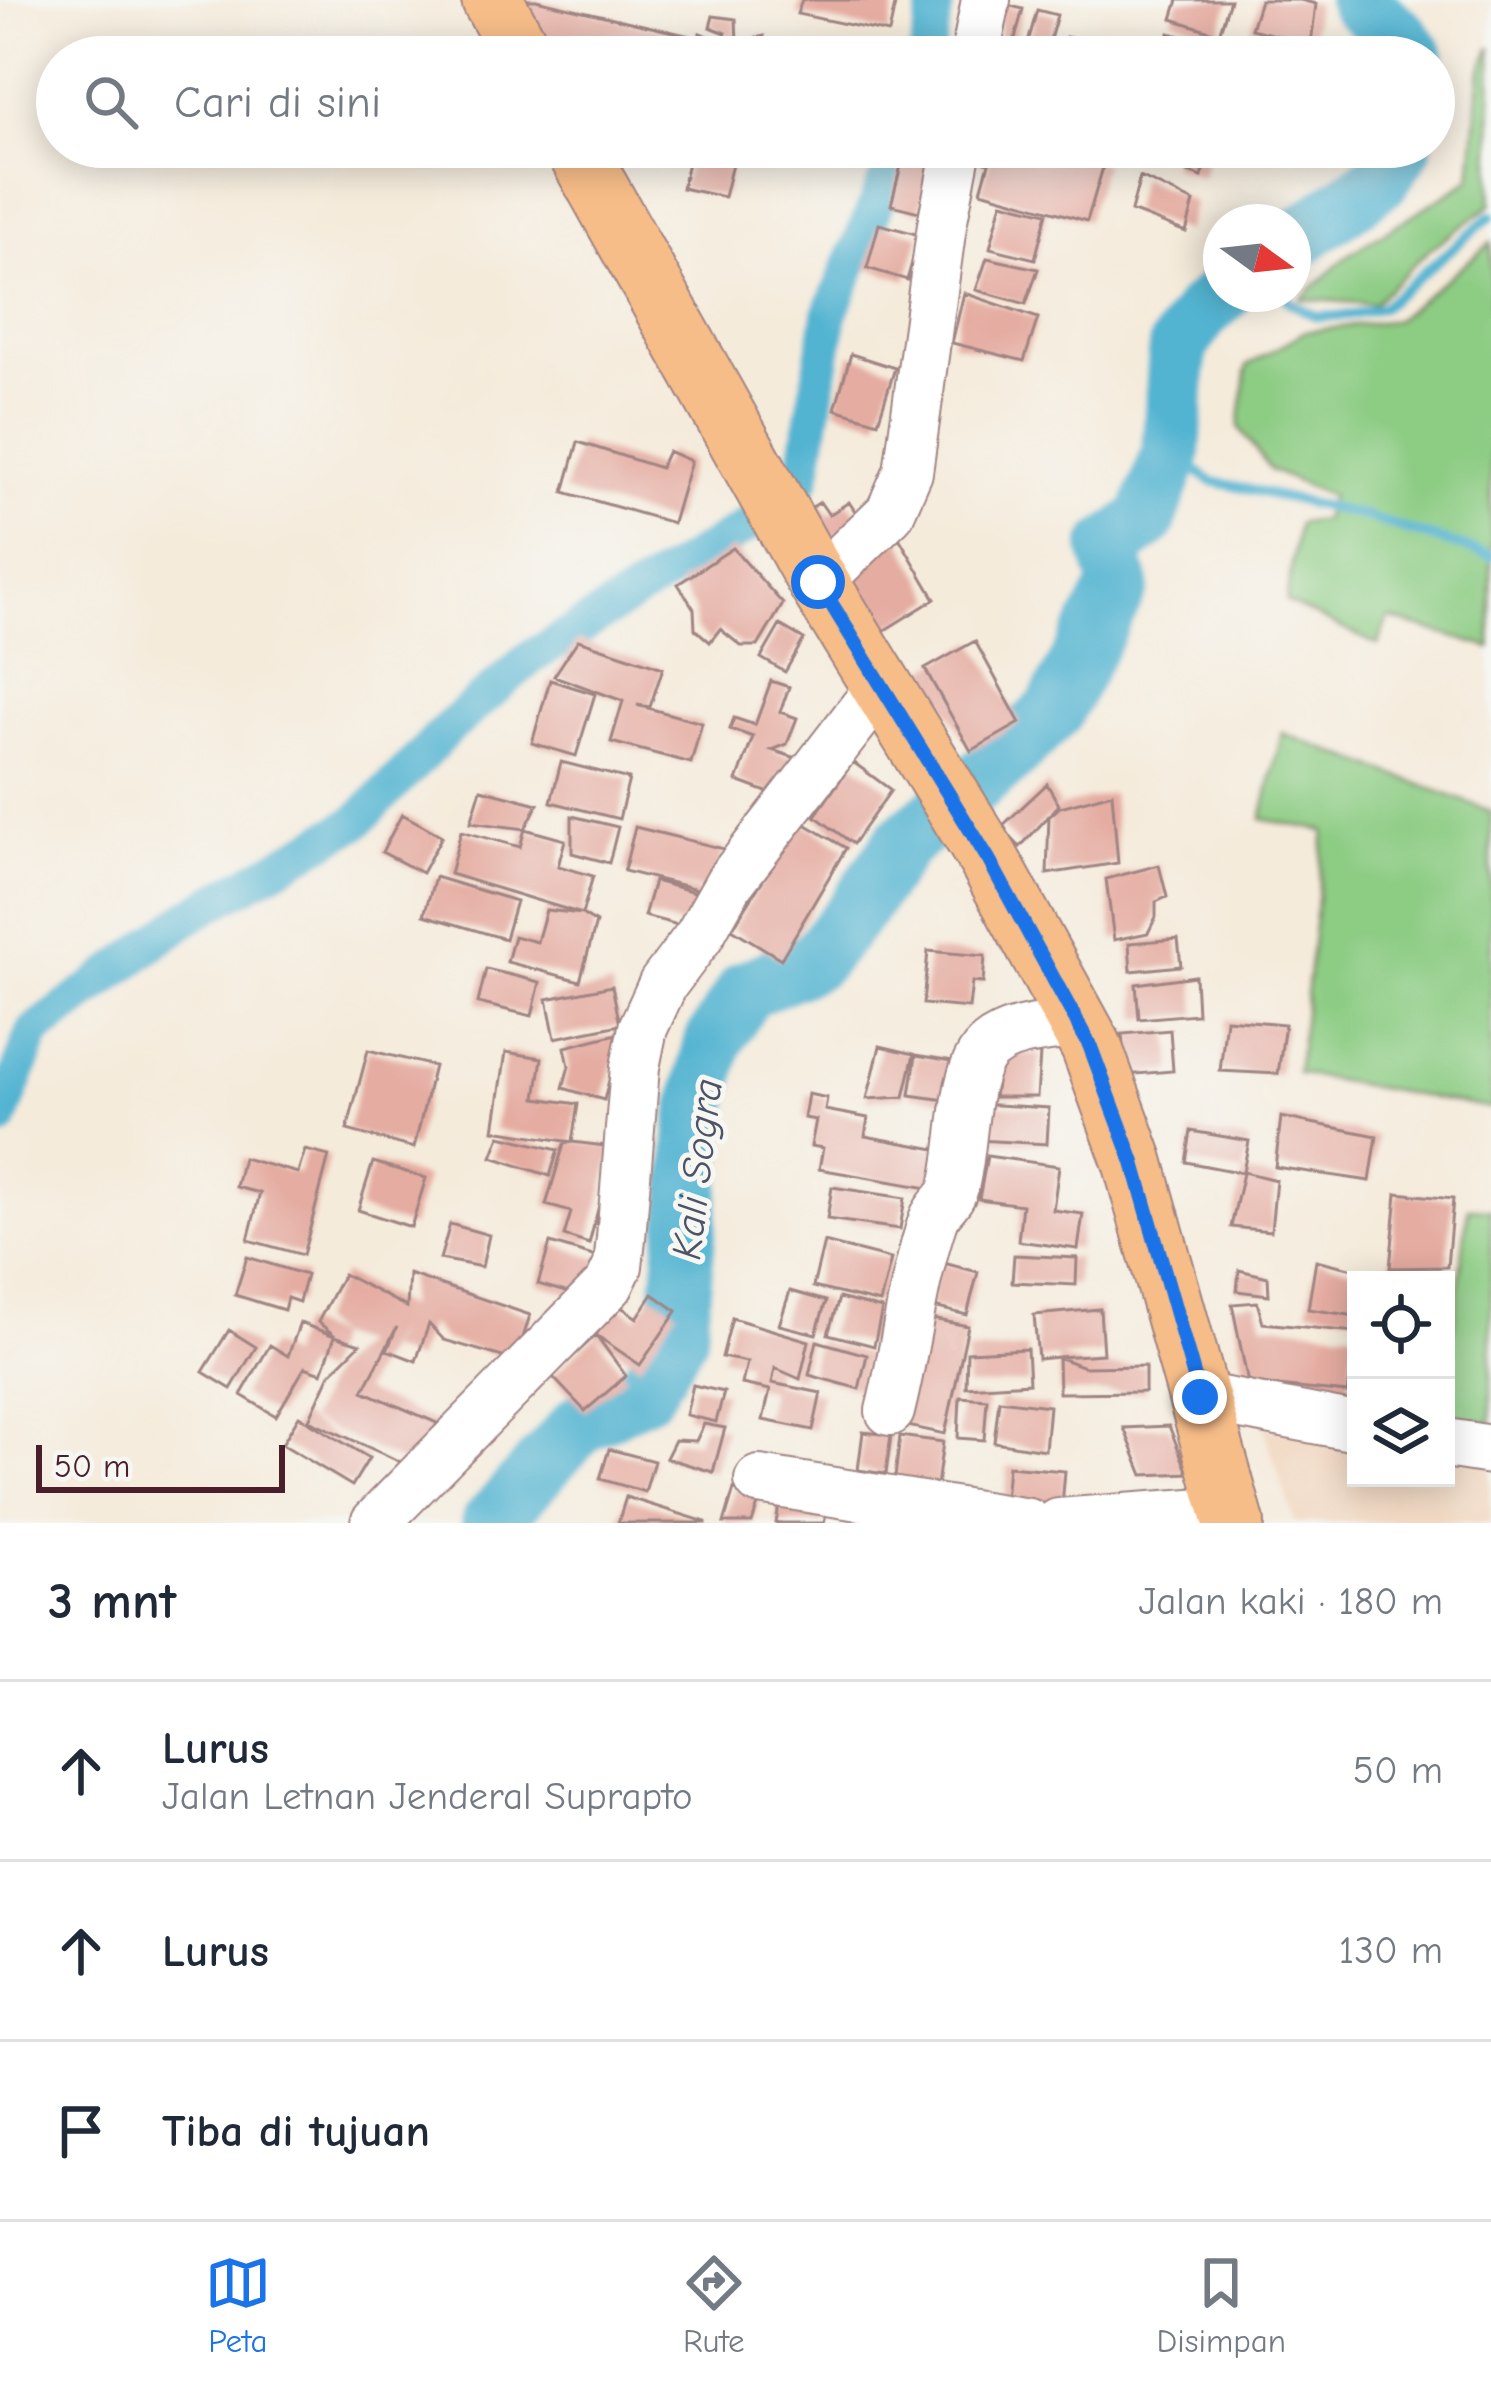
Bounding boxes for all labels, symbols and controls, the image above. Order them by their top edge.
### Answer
search box [36,36,1455,168]
icon: search [78,69,144,135]
text: Cari di sini [174,76,381,128]
north arrow [1203,204,1311,312]
route start [791,555,845,609]
water label: Kali Sogra [662,1076,733,1262]
map controls [1347,1271,1455,1487]
button: locate [1347,1271,1455,1379]
route end [1173,1370,1227,1424]
button: layers [1347,1379,1455,1487]
scale bar [36,1439,285,1492]
text: 50 m [54,1447,130,1485]
text: 3 mnt [48,1572,176,1631]
text: Jalan kaki · 180 m [1138,1579,1443,1624]
text: Lurus [162,1722,269,1774]
icon: ahead [48,1738,114,1804]
text: 50 m [1353,1748,1443,1793]
text: Jalan Letnan Jenderal Suprapto [162,1774,693,1819]
icon: ahead [48,1918,114,1984]
text: Lurus [162,1925,269,1977]
text: 130 m [1339,1928,1443,1973]
icon: arrive [48,2098,114,2164]
text: Tiba di tujuan [162,2105,430,2157]
tab: Peta [205,2250,271,2360]
tab: Rute [681,2250,747,2360]
tab: Disimpan [1157,2250,1286,2360]

